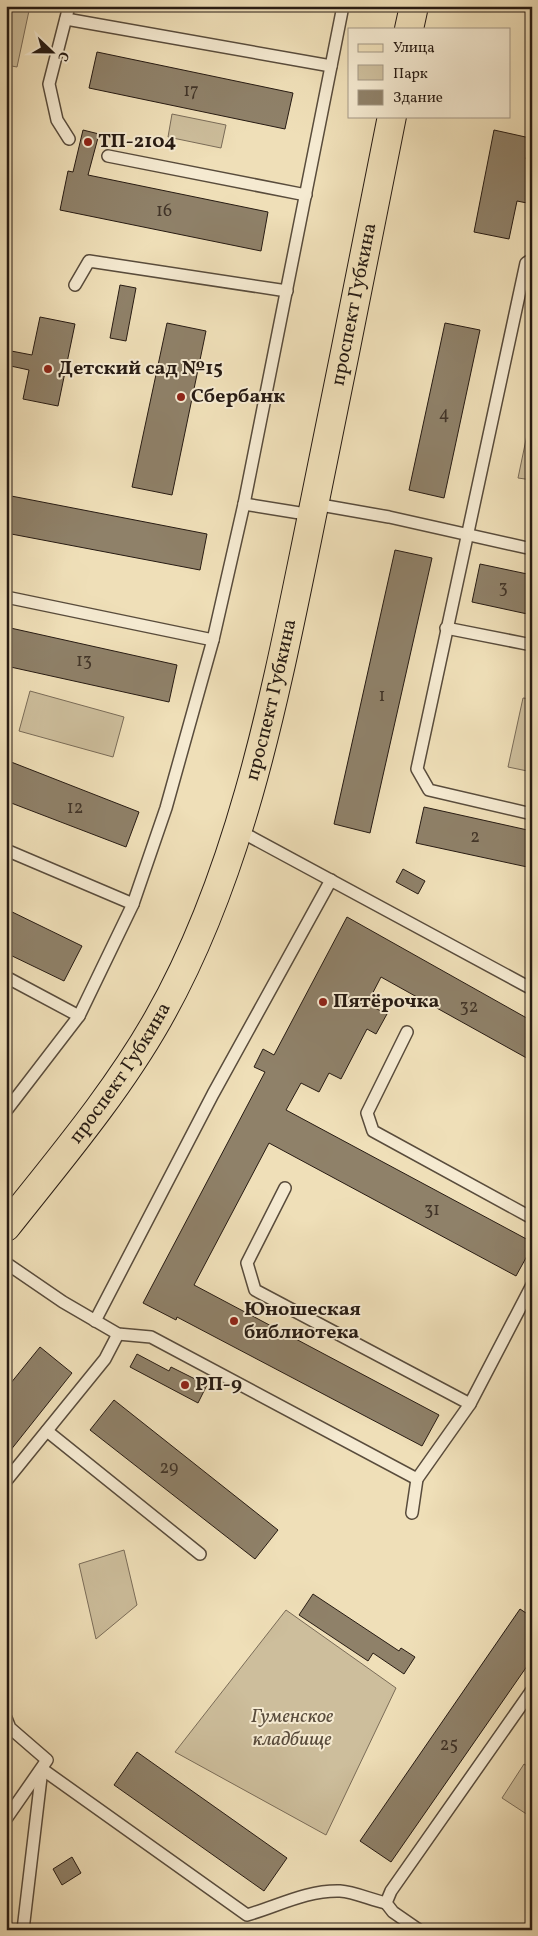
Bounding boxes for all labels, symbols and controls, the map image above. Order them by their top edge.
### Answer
north arrow [28,28,78,78]
legend [348,28,510,118]
text: Улица [393,38,435,59]
text: С [52,49,73,64]
text: Парк [393,64,428,85]
house number: 17 [183,79,199,104]
text: Здание [393,88,443,109]
place label: ТП-2104 [98,128,176,156]
marker: ТП-2104 [82,136,94,148]
house number: 16 [156,199,172,224]
street label: проспект Губкина [325,221,384,388]
place label: Детский сад №15 [58,355,223,383]
marker: Детский сад №15 [42,363,54,375]
place label: Сбербанк [191,383,285,411]
marker: Сбербанк [175,391,187,403]
house number: 4 [439,402,449,427]
house number: 3 [498,576,508,601]
street label: проспект Губкина [239,616,304,784]
house number: 13 [76,649,92,674]
house number: 1 [379,684,385,709]
house number: 12 [67,796,83,821]
house number: 2 [470,825,480,850]
place label: Пятёрочка [333,988,440,1016]
house number: 32 [460,995,478,1020]
marker: Пятёрочка [317,996,329,1008]
street label: проспект Губкина [63,998,178,1150]
house number: 31 [424,1198,440,1223]
place label: Юношеская библиотека [244,1296,361,1347]
marker: Юношеская библиотека [228,1315,240,1327]
place label: РП-9 [195,1371,242,1399]
marker: РП-9 [179,1379,191,1391]
house number: 29 [160,1456,178,1481]
park label: Гуменское кладбище [251,1703,334,1754]
house number: 25 [440,1733,458,1758]

